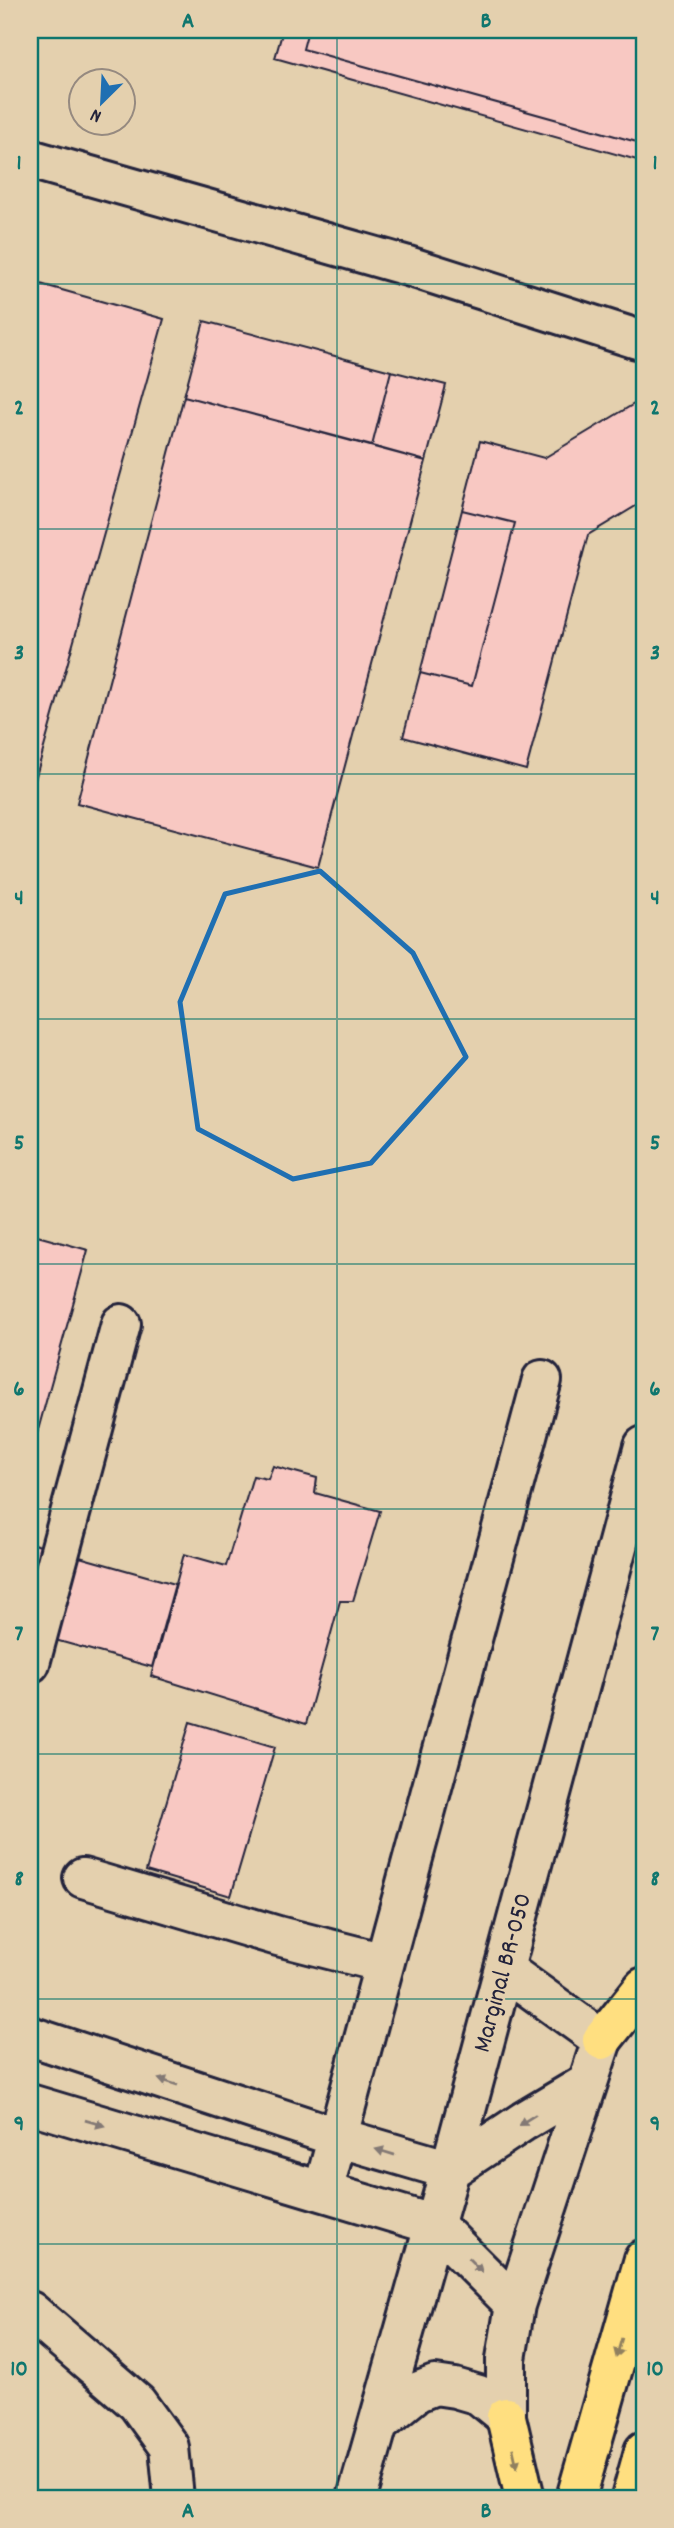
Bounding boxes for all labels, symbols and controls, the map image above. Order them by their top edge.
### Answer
text: A [182,6,194,39]
text: B [481,6,492,39]
north arrow [66,66,136,136]
text: N [87,100,106,129]
text: 1 [16,148,22,181]
text: 1 [652,148,658,181]
text: 2 [14,393,24,426]
text: 2 [650,393,660,426]
text: 3 [14,638,24,671]
text: 3 [650,638,660,671]
text: 4 [14,883,24,916]
text: 4 [650,883,660,916]
text: 5 [14,1128,24,1161]
text: 5 [650,1128,660,1161]
text: 6 [13,1374,25,1407]
text: 6 [649,1374,661,1407]
text: 7 [15,1619,24,1652]
text: 7 [651,1619,660,1652]
text: 8 [14,1864,24,1897]
text: 8 [650,1864,660,1897]
street label: Marginal BR-050 [465,1889,543,2057]
one-way arrow [158,2076,179,2087]
text: 9 [14,2109,24,2142]
text: 9 [650,2109,660,2142]
one-way arrow [518,2113,537,2126]
one-way arrow [85,2119,106,2129]
one-way arrow [374,2146,395,2157]
one-way arrow [466,2256,482,2273]
one-way arrow [613,2338,623,2359]
text: 10 [10,2354,28,2387]
text: 10 [646,2354,664,2387]
one-way arrow [510,2447,521,2469]
text: A [182,2496,194,2528]
text: B [481,2496,492,2528]

